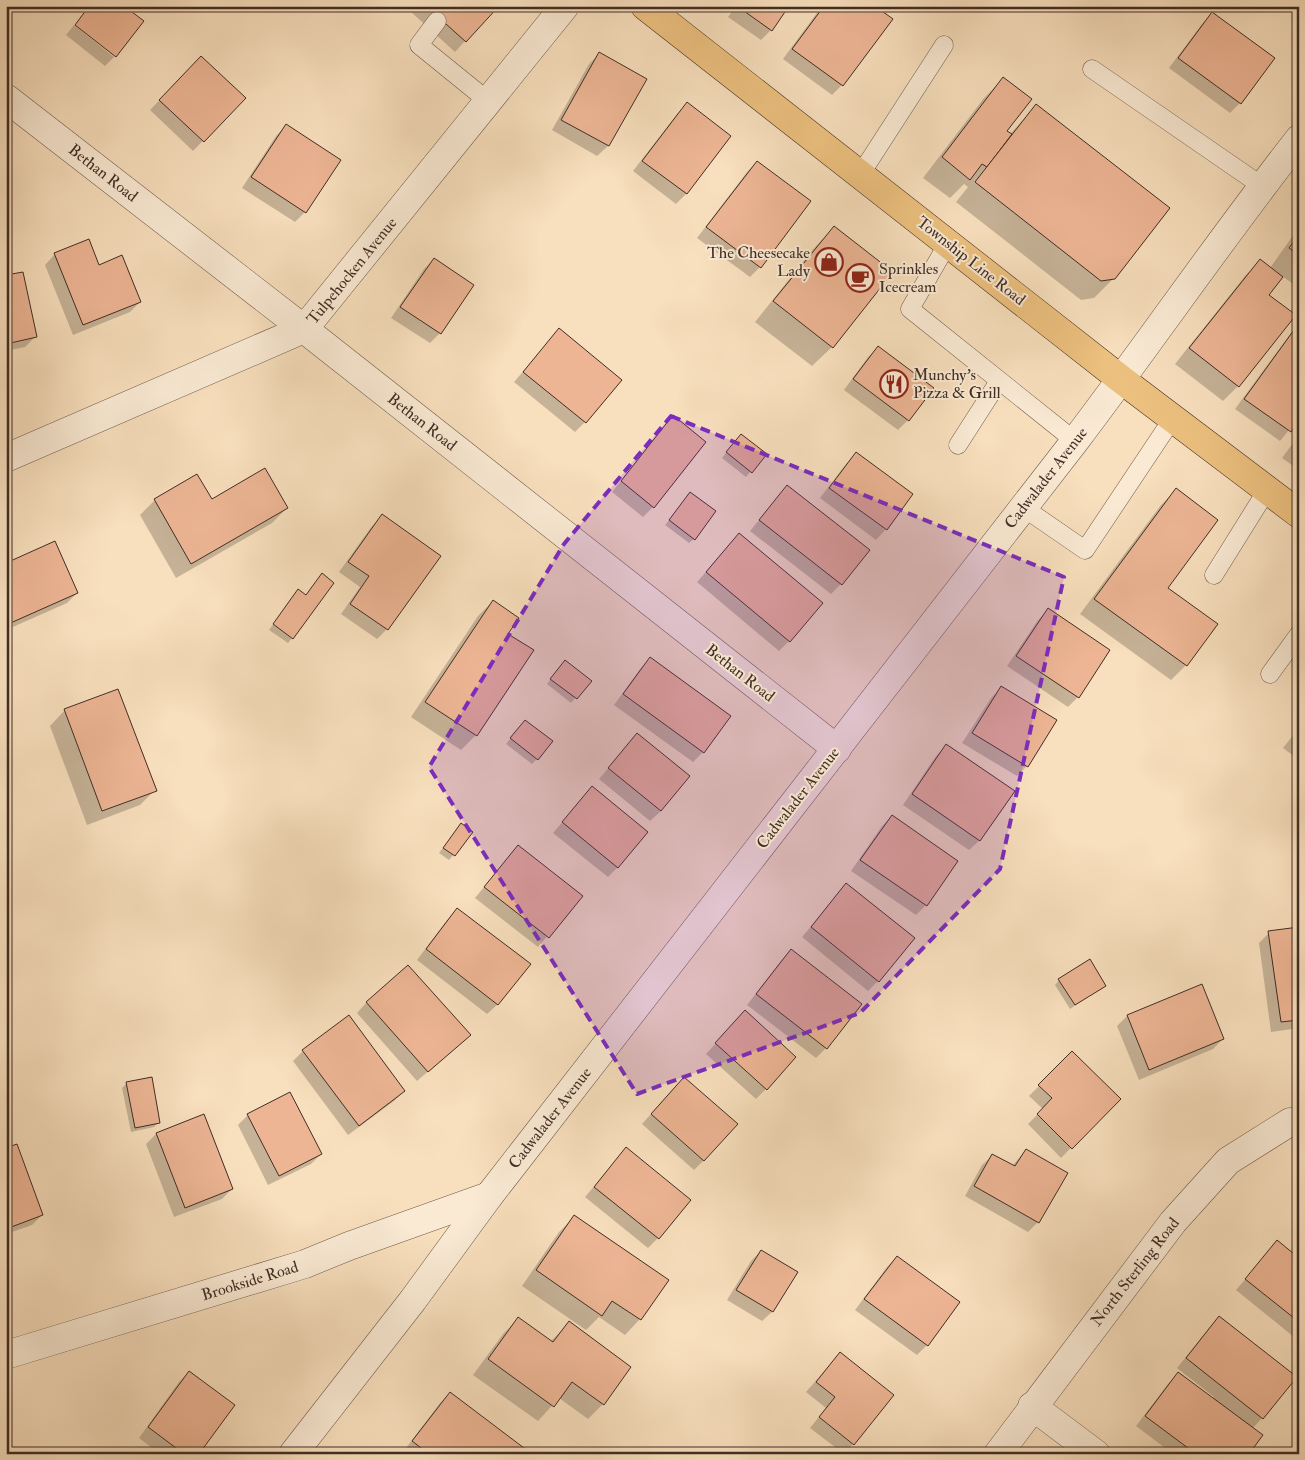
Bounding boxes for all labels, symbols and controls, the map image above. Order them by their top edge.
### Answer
street label: Bethan Road [64,140,142,206]
street label: Township Line Road [912,212,1030,311]
street label: Tulpehocken Avenue [303,213,402,329]
place label: The Cheesecake Lady [707,243,811,281]
shop icon: The Cheesecake Lady [814,247,844,277]
place label: Sprinkles Icecream [879,259,938,297]
cafe icon: Sprinkles Icecream [845,263,875,293]
place label: Munchy's Pizza & Grill [913,365,1001,403]
restaurant icon: Munchy's Pizza & Grill [879,369,909,399]
street label: Bethan Road [383,389,461,455]
street label: Cadwalader Avenue [1000,423,1092,533]
street label: Bethan Road [701,640,779,706]
street label: Cadwalader Avenue [752,743,844,853]
street label: Cadwalader Avenue [504,1063,596,1173]
street label: North Sterling Road [1086,1214,1184,1330]
street label: Brookside Road [199,1257,301,1305]

